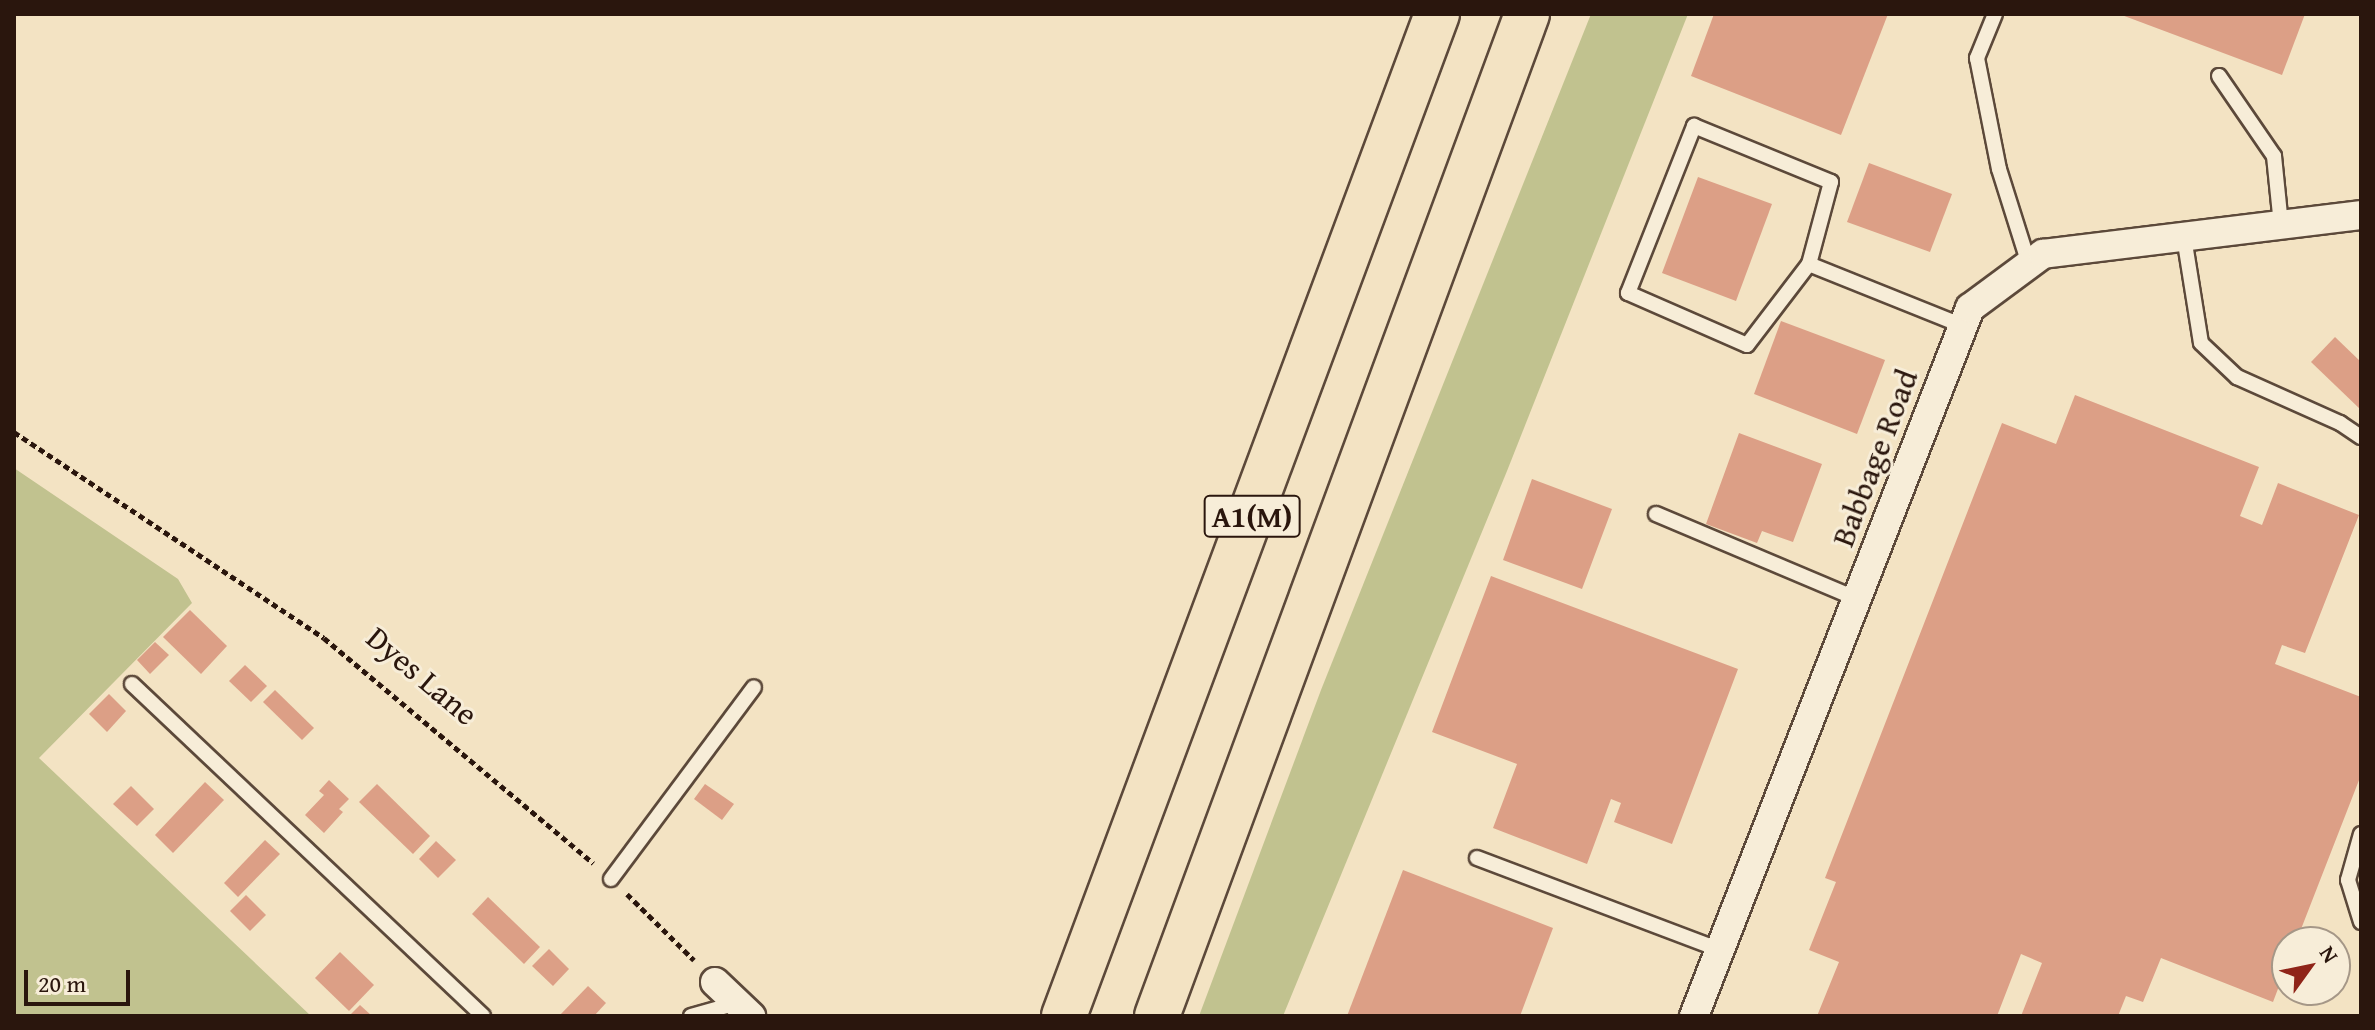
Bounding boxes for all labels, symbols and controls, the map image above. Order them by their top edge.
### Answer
street label: Babbage Road [1824,364,1926,552]
road number: A1(M) [1202,490,1302,542]
street label: Dyes Lane [359,618,485,734]
north arrow [2271,926,2351,1006]
text: N [2312,939,2347,969]
scale bar [28,954,134,1004]
text: 20 m [38,966,86,1001]

